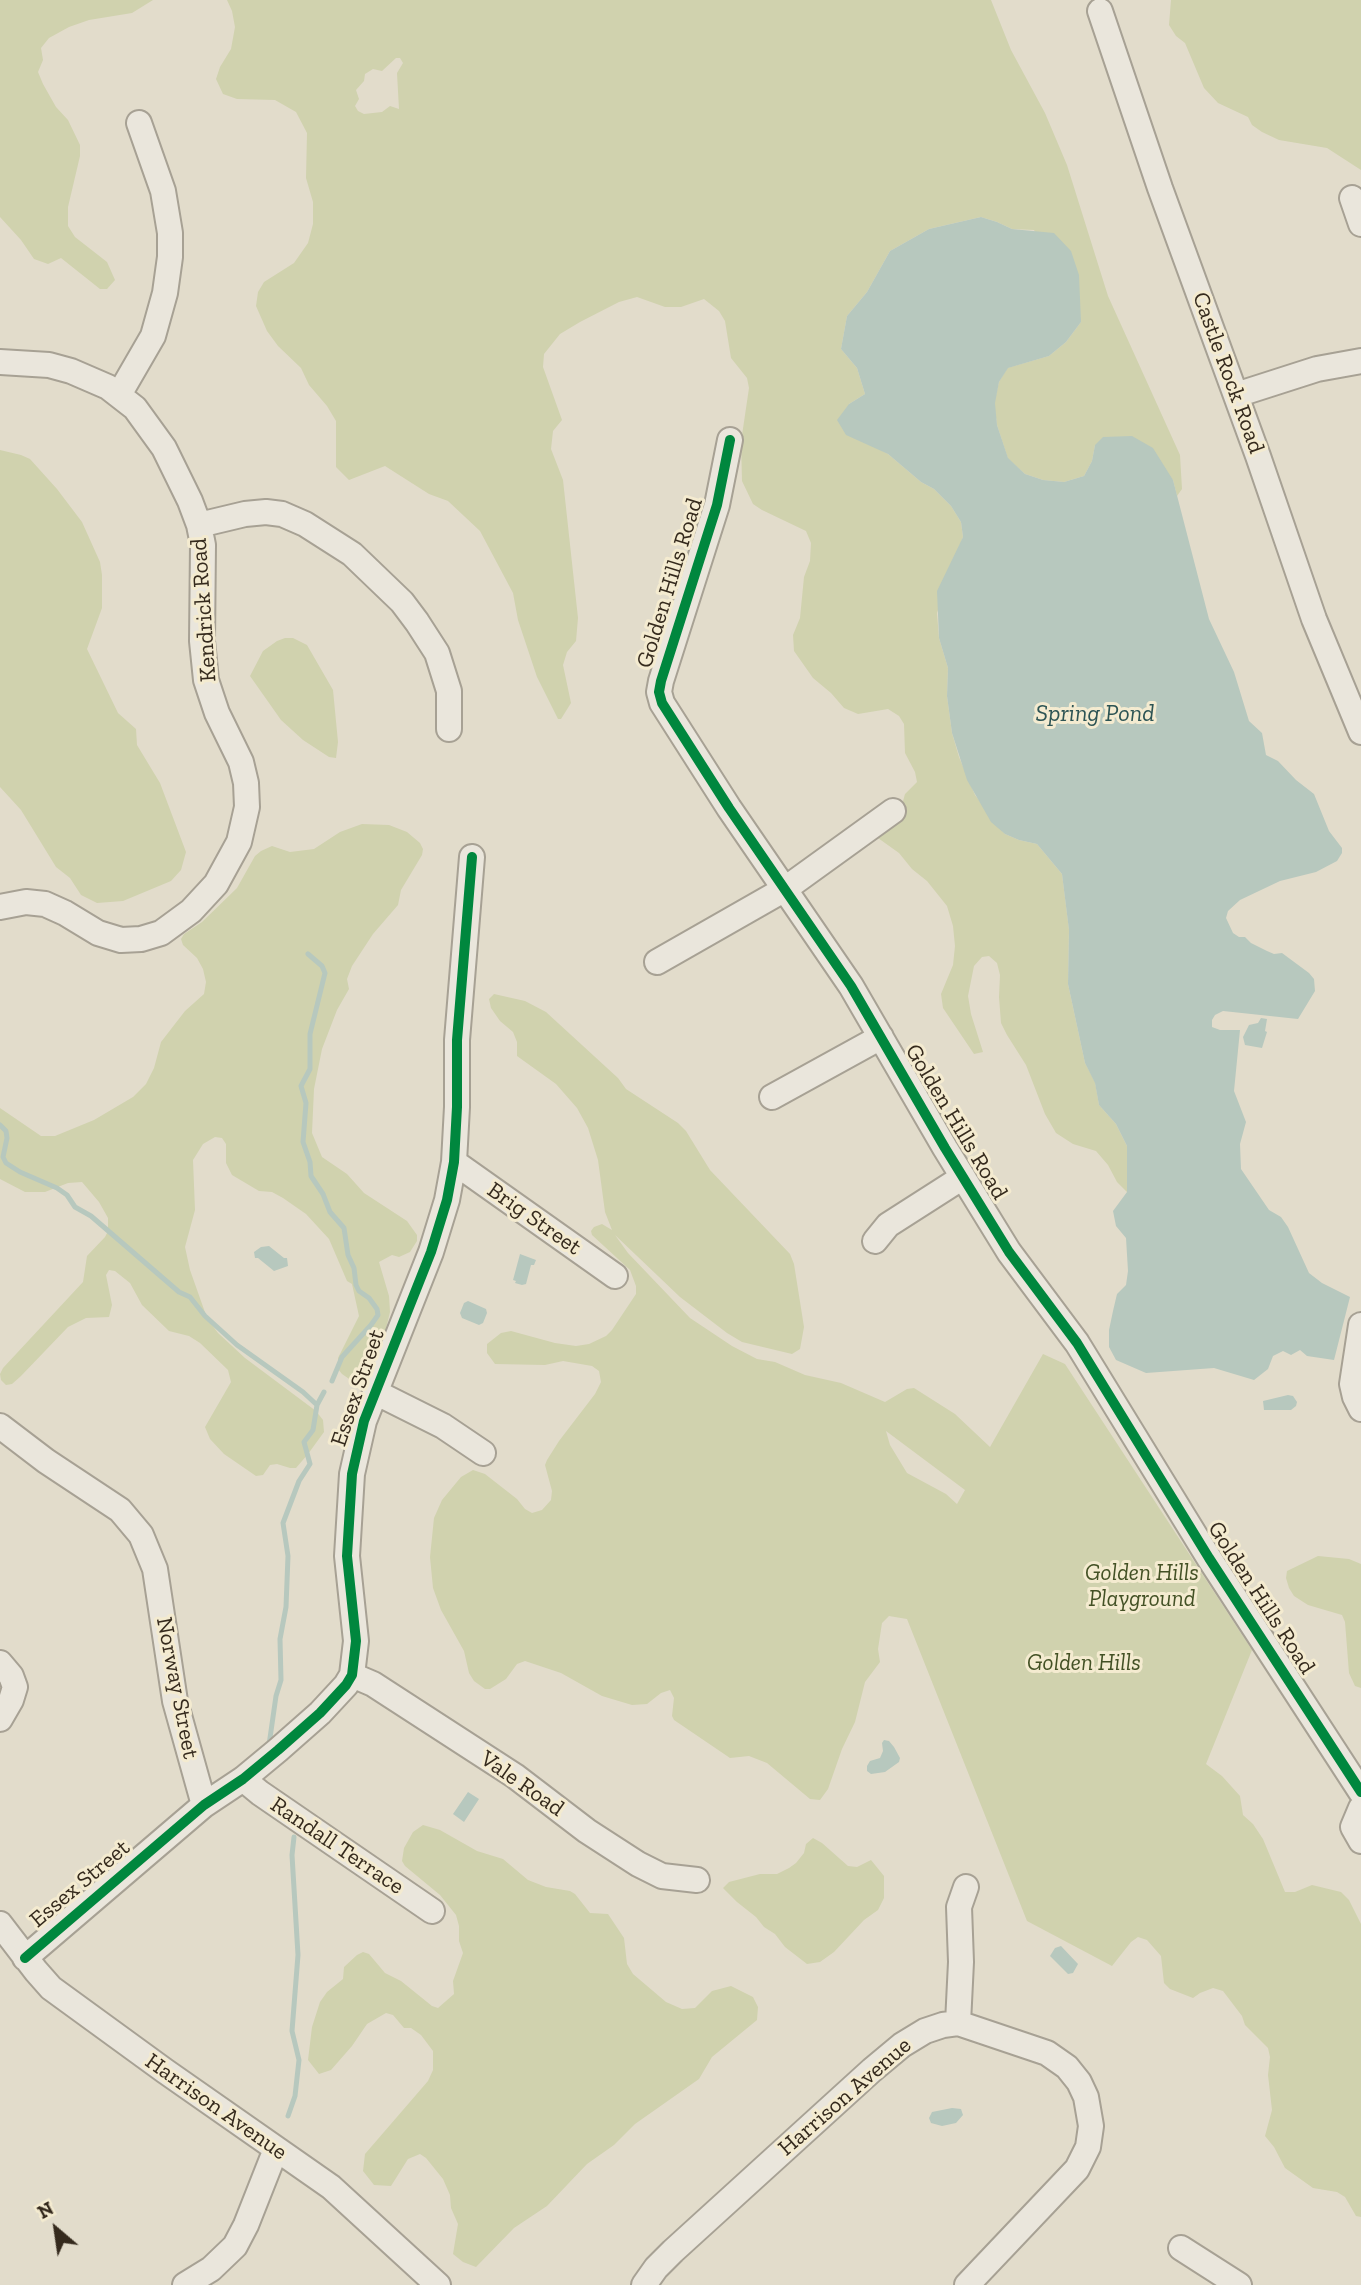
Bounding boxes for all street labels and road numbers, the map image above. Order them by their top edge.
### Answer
street label: Castle Rock Road [1186,289,1270,457]
street label: Golden Hills Road [631,495,709,671]
street label: Kendrick Road [185,537,223,683]
street label: Golden Hills Road [899,1039,1013,1205]
street label: Brig Street [482,1177,586,1261]
street label: Essex Street [325,1326,391,1450]
street label: Golden Hills Road [1201,1516,1321,1680]
street label: Norway Street [150,1615,204,1761]
street label: Vale Road [475,1745,569,1823]
street label: Randall Terrace [265,1791,409,1901]
street label: Essex Street [24,1834,136,1934]
street label: Harrison Avenue [773,2032,917,2162]
street label: Harrison Avenue [140,2048,292,2166]

